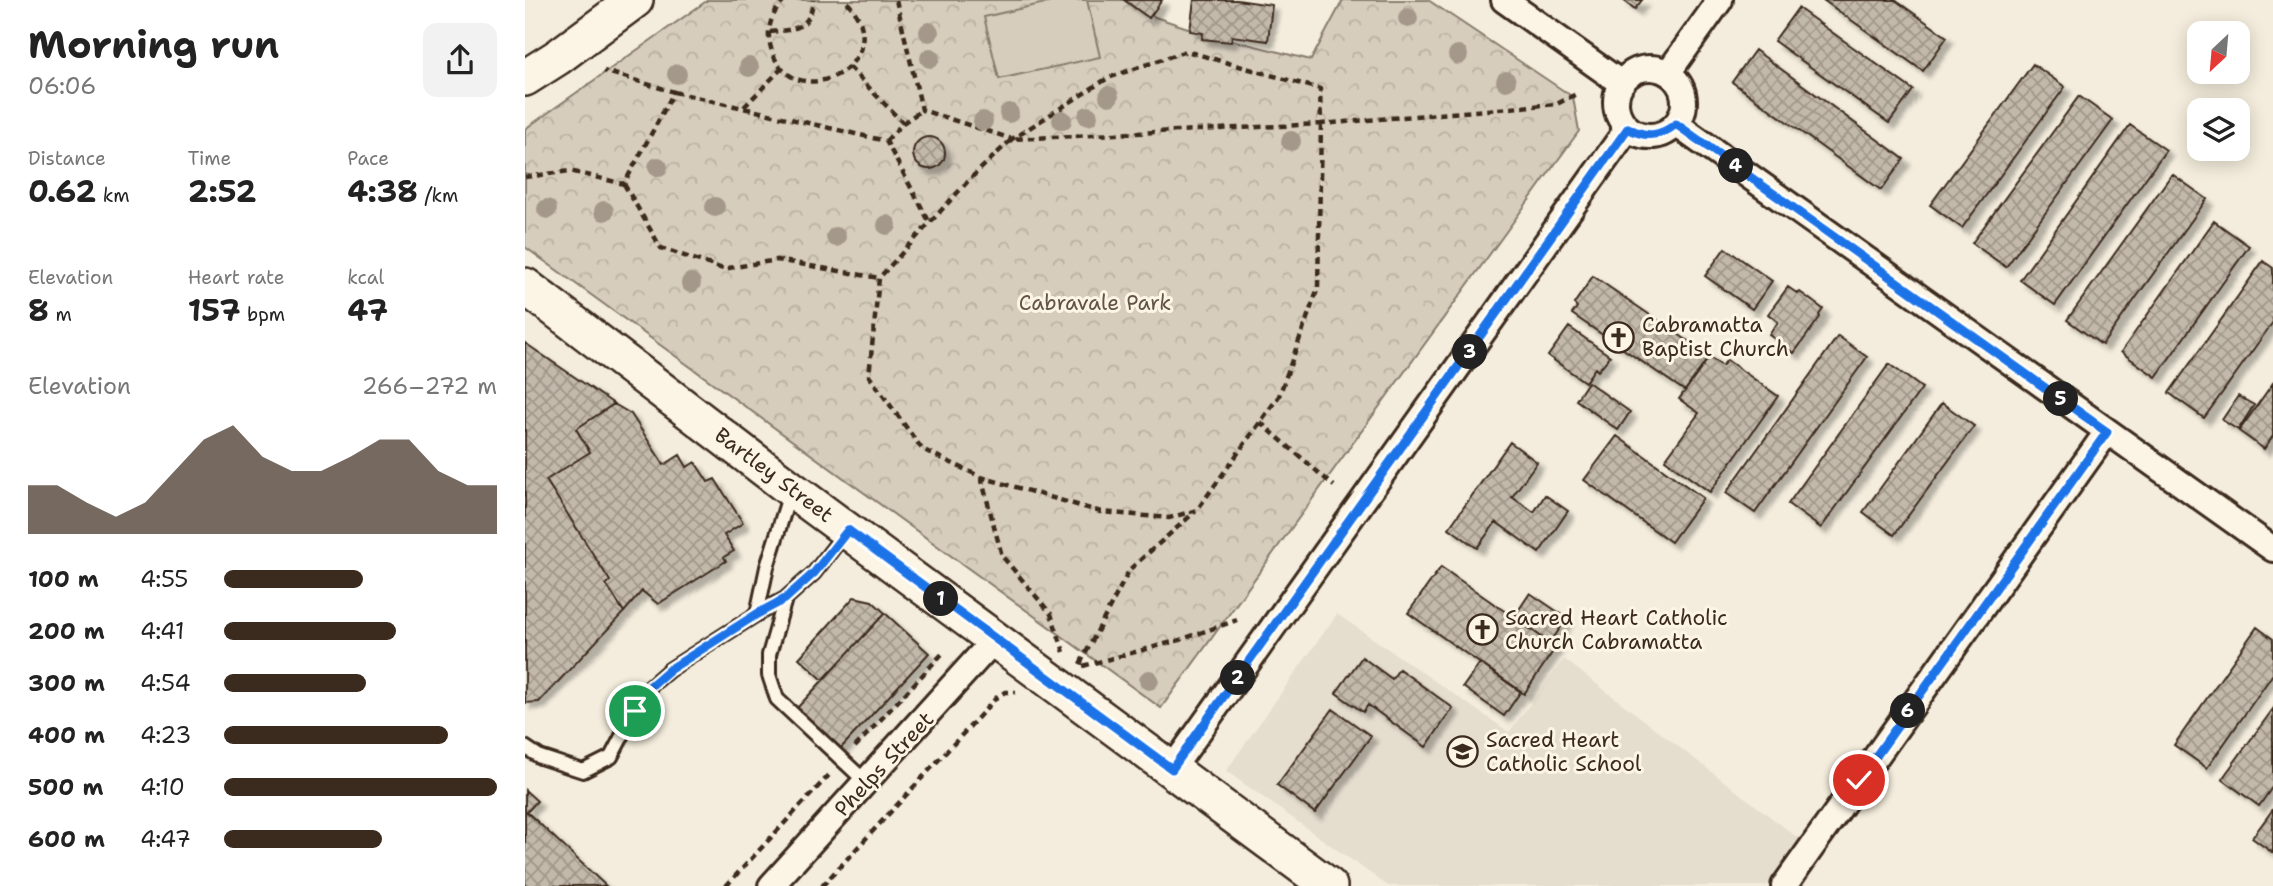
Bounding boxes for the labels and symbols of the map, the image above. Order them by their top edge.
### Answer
north arrow [2187,21,2251,84]
pin: 4 [1719,148,1753,184]
park label: Cabravale Park [1019,289,1171,317]
place label: Cabramatta Baptist Church [1642,311,1789,363]
church icon: Cabramatta Baptist Church [1602,320,1636,354]
pin: 3 [1453,334,1487,370]
pin: 5 [2043,382,2079,416]
street label: Bartley Street [709,421,839,529]
pin: 1 [923,582,959,616]
place label: Sacred Heart Catholic Church Cabramatta [1505,604,1728,656]
church icon: Sacred Heart Catholic Church Cabramatta [1465,613,1499,647]
pin: 2 [1221,660,1255,696]
pin [605,681,665,741]
pin: 6 [1891,694,1925,728]
street label: Phelps Street [828,706,940,822]
place label: Sacred Heart Catholic School [1486,726,1642,778]
school or university icon: Sacred Heart Catholic School [1446,735,1480,769]
pin [1829,750,1889,810]

